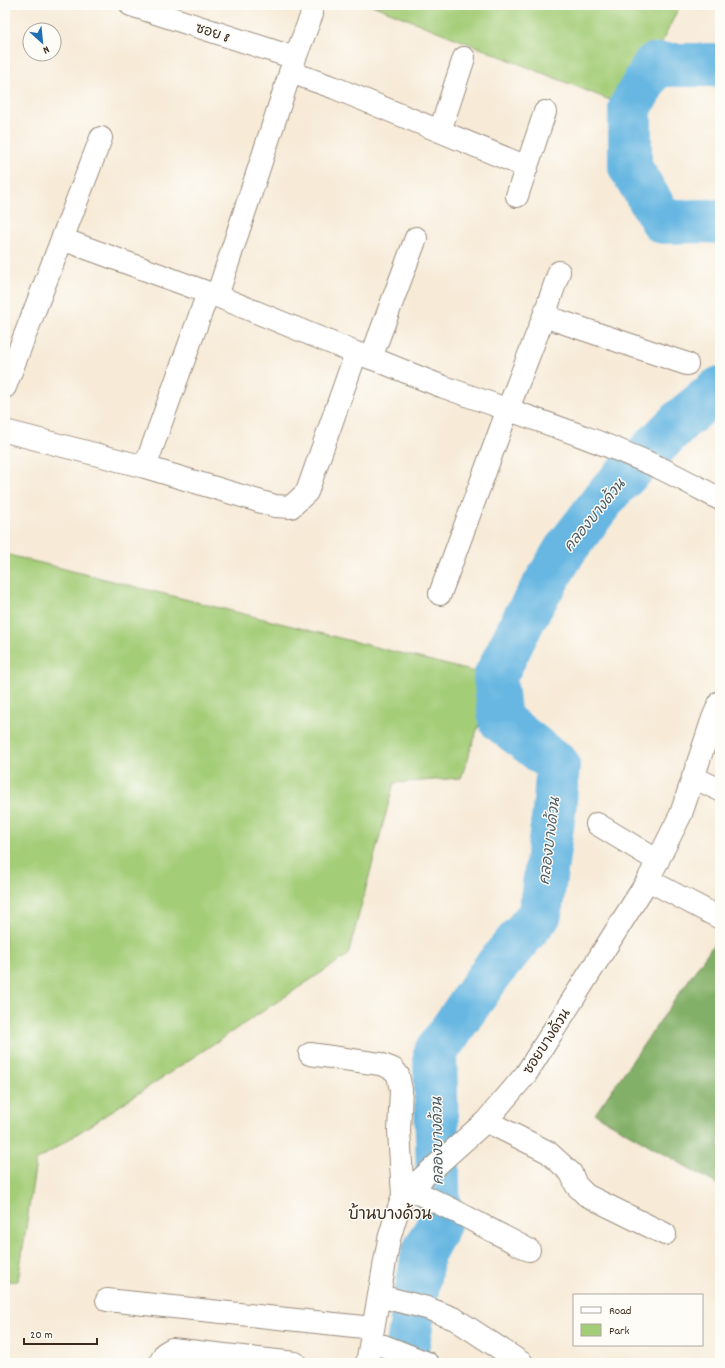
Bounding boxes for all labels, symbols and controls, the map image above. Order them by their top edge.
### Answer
street label: ซอย 8 [193,19,232,49]
north arrow [22,22,62,62]
text: N [39,41,52,58]
water label: คลองบางด้วน [559,474,632,557]
water label: คลองบางด้วน [534,795,567,886]
street label: ซอยบางด้วน [519,1005,577,1079]
water label: คลองบางด้วน [426,1096,451,1185]
district label: บ้านบางด้วน [348,1203,432,1227]
legend [573,1294,703,1346]
text: Road [609,1303,631,1320]
scale bar [24,1320,97,1346]
text: Park [609,1323,630,1340]
text: 20 m [30,1327,53,1344]

